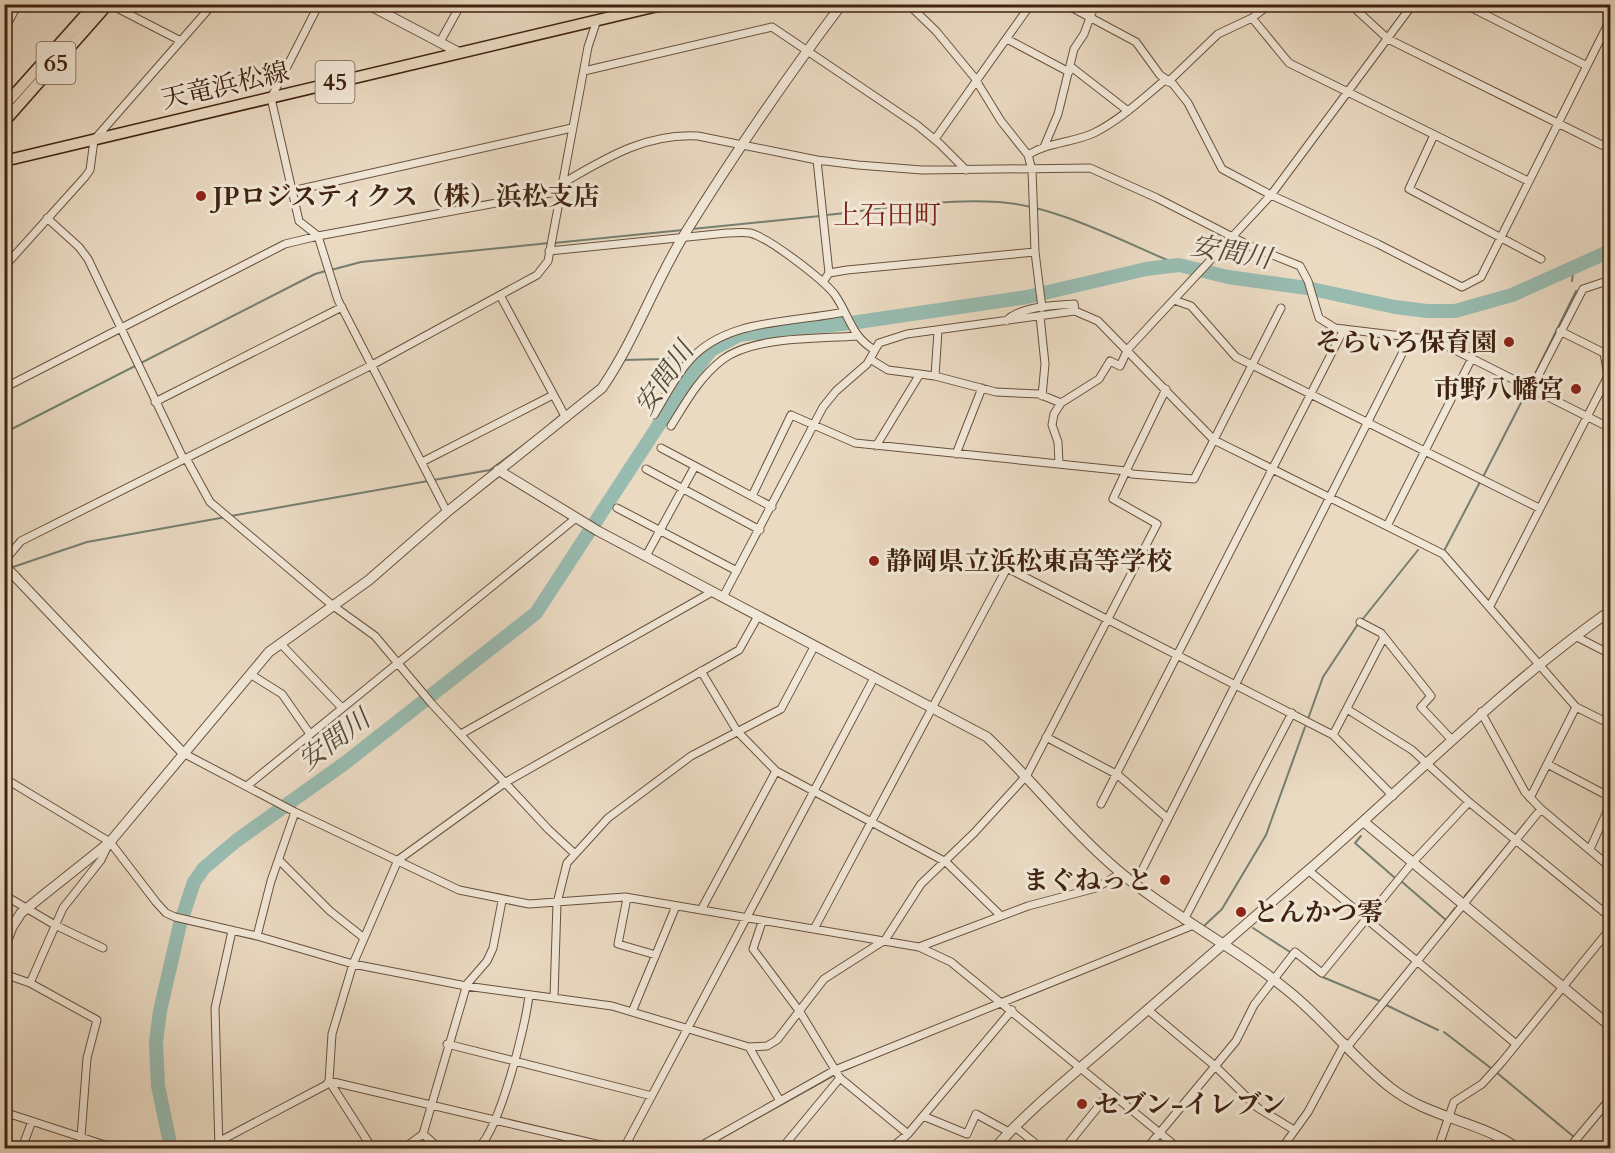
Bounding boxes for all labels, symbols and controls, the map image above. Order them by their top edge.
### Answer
road number: 65 [36,42,76,84]
street label: 天竜浜松線 [158,54,292,117]
road number: 45 [316,61,354,103]
place label: JPロジスティクス（株）浜松支店 [209,179,600,214]
marker: JPロジスティクス（株）浜松支店 [194,189,208,203]
district label: 上石田町 [833,197,941,234]
water label: 安間川 [1188,227,1277,278]
place label: そらいろ保育園 [1315,325,1497,360]
water label: 安間川 [626,332,705,422]
marker: そらいろ保育園 [1502,335,1516,349]
place label: 市野八幡宮 [1434,372,1564,407]
marker: 市野八幡宮 [1569,382,1583,396]
place label: 静岡県立浜松東高等学校 [886,544,1172,579]
marker: 静岡県立浜松東高等学校 [867,554,881,568]
water label: 安間川 [291,699,380,780]
place label: まぐねっと [1023,863,1153,898]
marker: まぐねっと [1158,873,1172,887]
place label: とんかつ零 [1253,895,1383,930]
marker: とんかつ零 [1234,905,1248,919]
place label: セブン-イレブン [1094,1087,1286,1122]
marker: セブン-イレブン [1075,1097,1089,1111]

